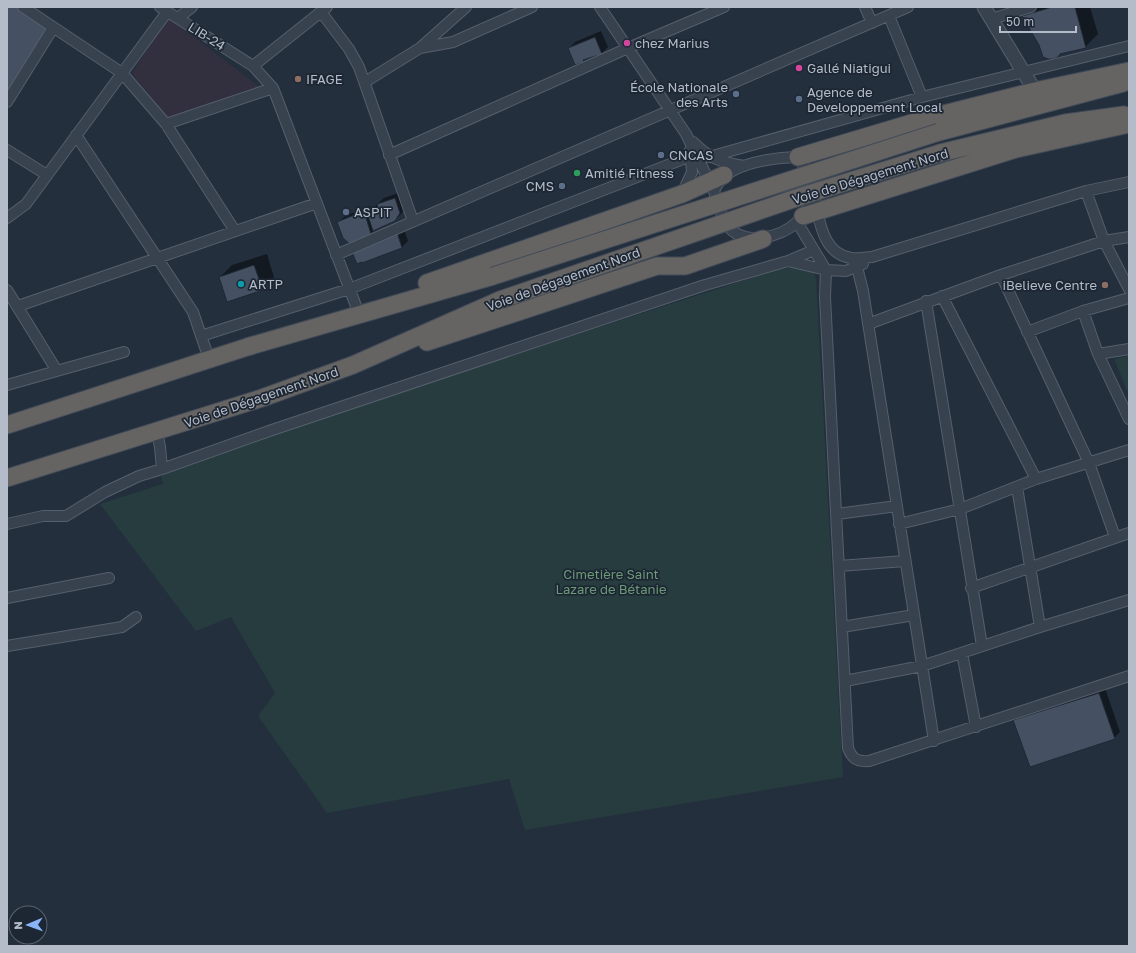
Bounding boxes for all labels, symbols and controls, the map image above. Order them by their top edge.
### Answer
scale bar [1000,8,1076,34]
text: 50 m [1006,14,1034,29]
street label: LIB-24 [186,18,229,54]
place label: chez Marius [635,35,709,51]
marker: chez Marius [622,38,632,48]
place label: Gallé Niatigui [807,60,891,76]
marker: Gallé Niatigui [794,63,804,73]
place label: IFAGE [306,71,343,87]
marker: IFAGE [293,74,303,84]
place label: École Nationale des Arts [630,79,728,110]
place label: Agence de Developpement Local [807,84,942,115]
marker: École Nationale des Arts [731,89,741,99]
marker: Agence de Developpement Local [794,94,804,104]
street label: Voie de Dégagement Nord [790,145,950,207]
place label: CNCAS [669,147,713,163]
marker: CNCAS [656,150,666,160]
place label: Amitié Fitness [585,165,674,181]
marker: Amitié Fitness [572,168,582,178]
place label: CMS [526,178,554,194]
marker: CMS [557,181,567,191]
place label: ASPIT [354,204,392,220]
marker: ASPIT [341,207,351,217]
street label: Voie de Dégagement Nord [484,244,642,314]
place label: ARTP [249,276,283,292]
place label: iBelieve Centre [1003,277,1097,293]
marker: ARTP [236,279,246,289]
marker: iBelieve Centre [1100,280,1110,290]
street label: Voie de Dégagement Nord [182,363,340,431]
park label: Cimetière Saint Lazare de Bétanie [555,566,667,597]
north arrow [8,905,48,945]
text: N [11,921,24,930]

